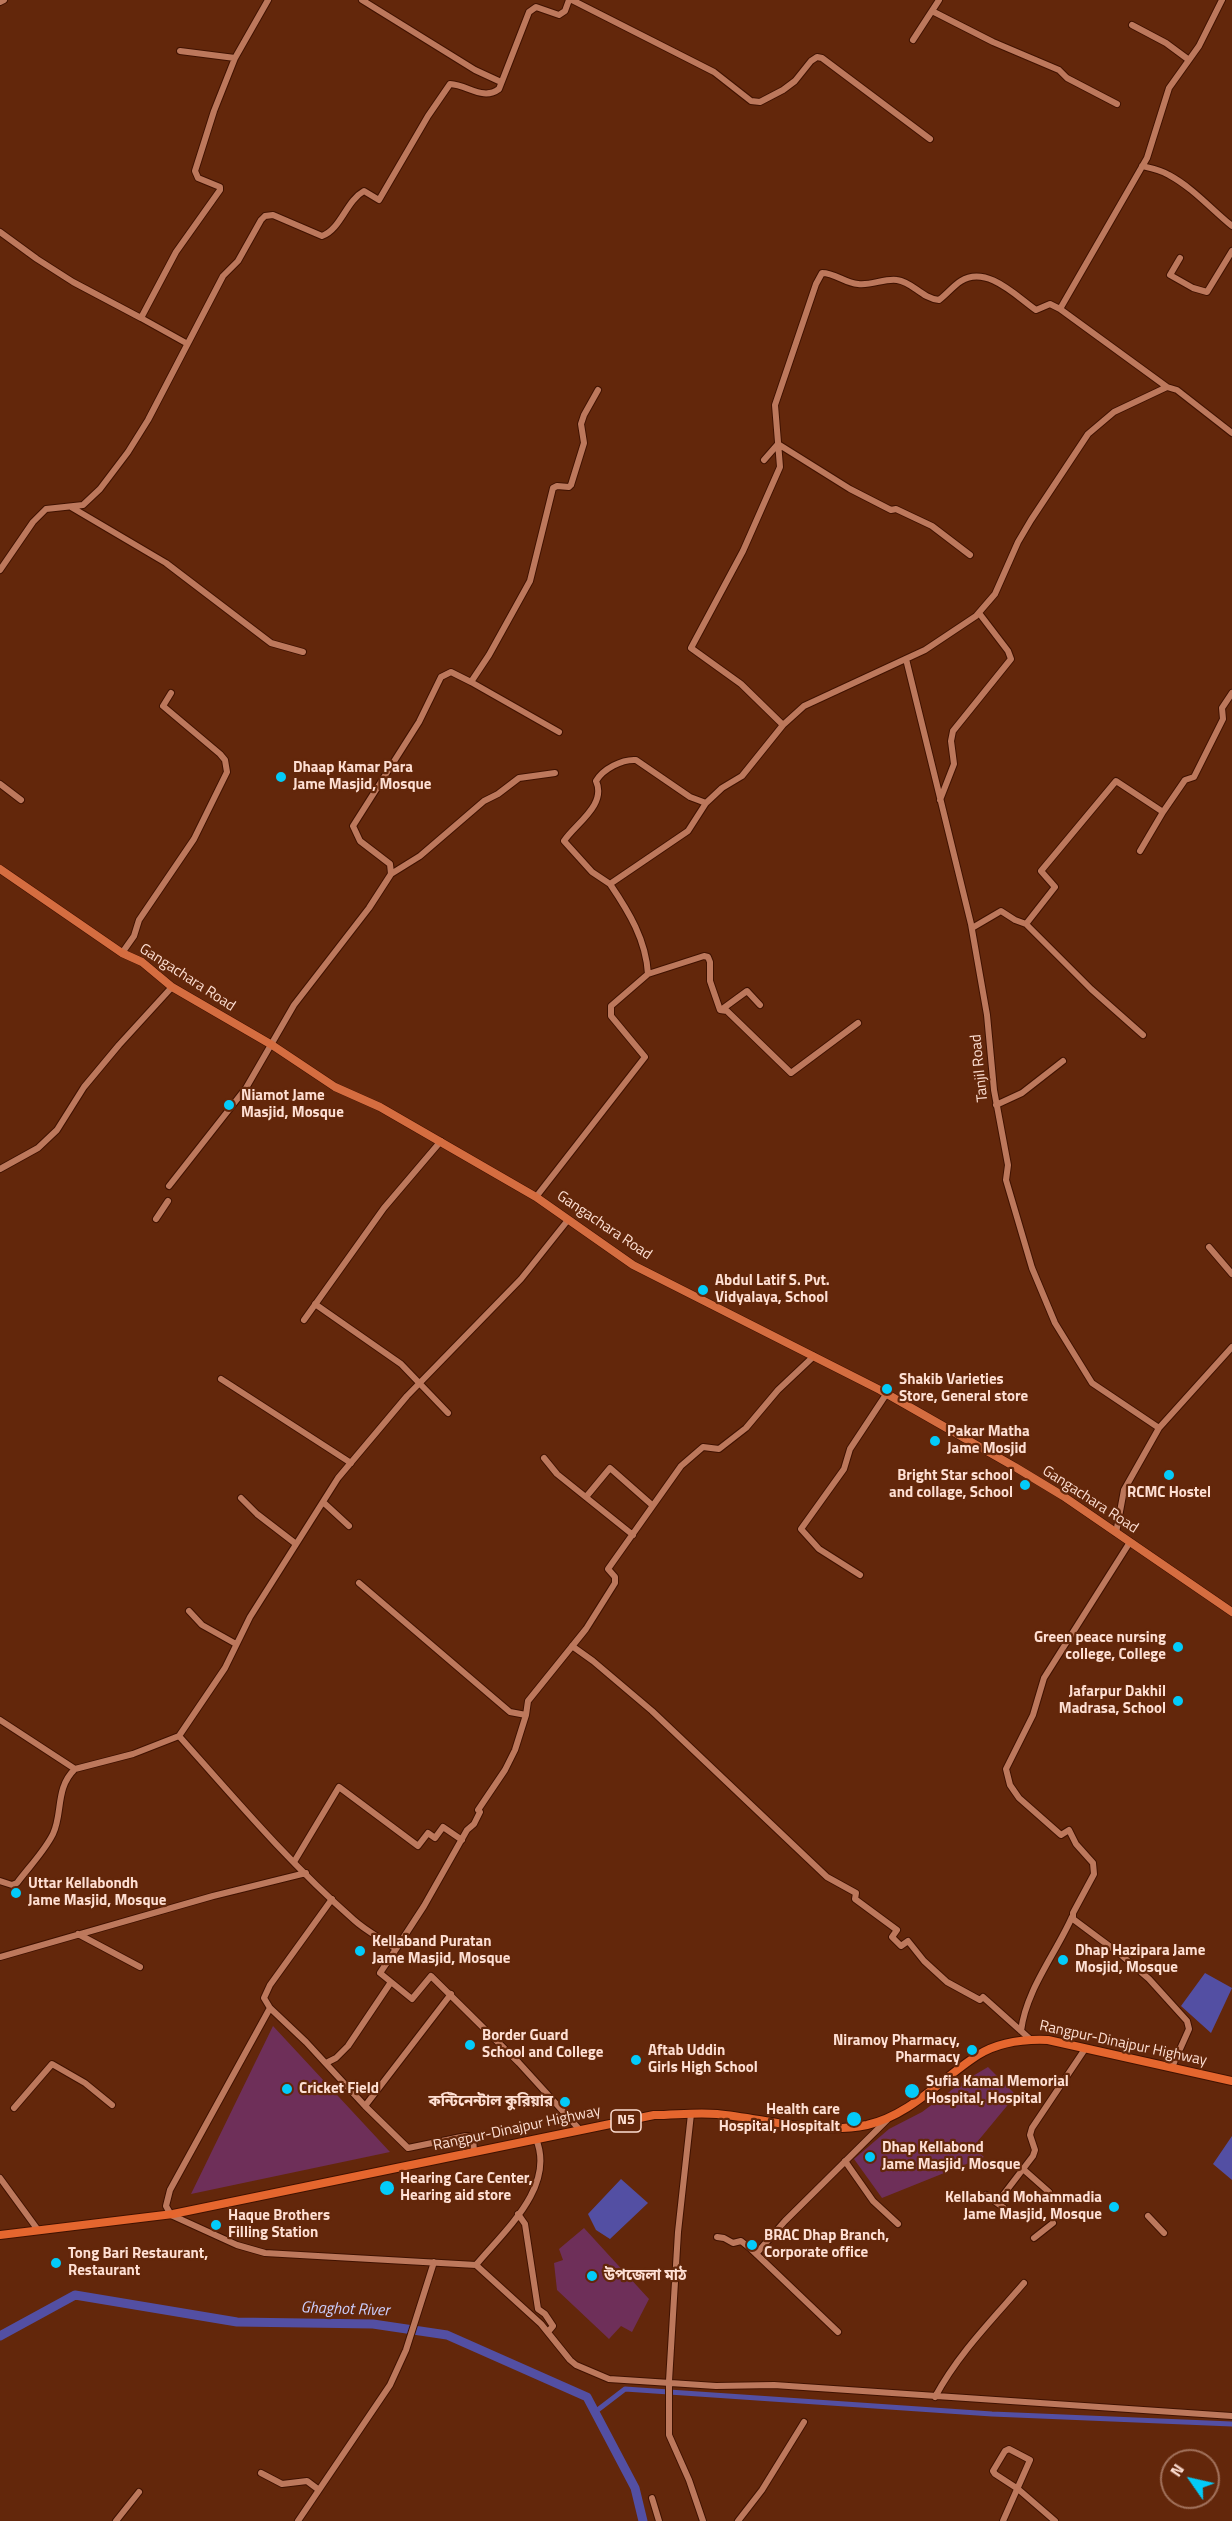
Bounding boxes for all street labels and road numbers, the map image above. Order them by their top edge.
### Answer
street label: Gangachara Road [136,940,238,1016]
street label: Tanjil Road [967,1033,993,1103]
street label: Gangachara Road [553,1188,655,1264]
street label: Gangachara Road [1039,1462,1141,1538]
street label: Rangpur-Dinajpur Highway [1038,2017,1208,2071]
street label: Rangpur-Dinajpur Highway [432,2102,602,2156]
road number: N5 [611,2110,641,2132]

